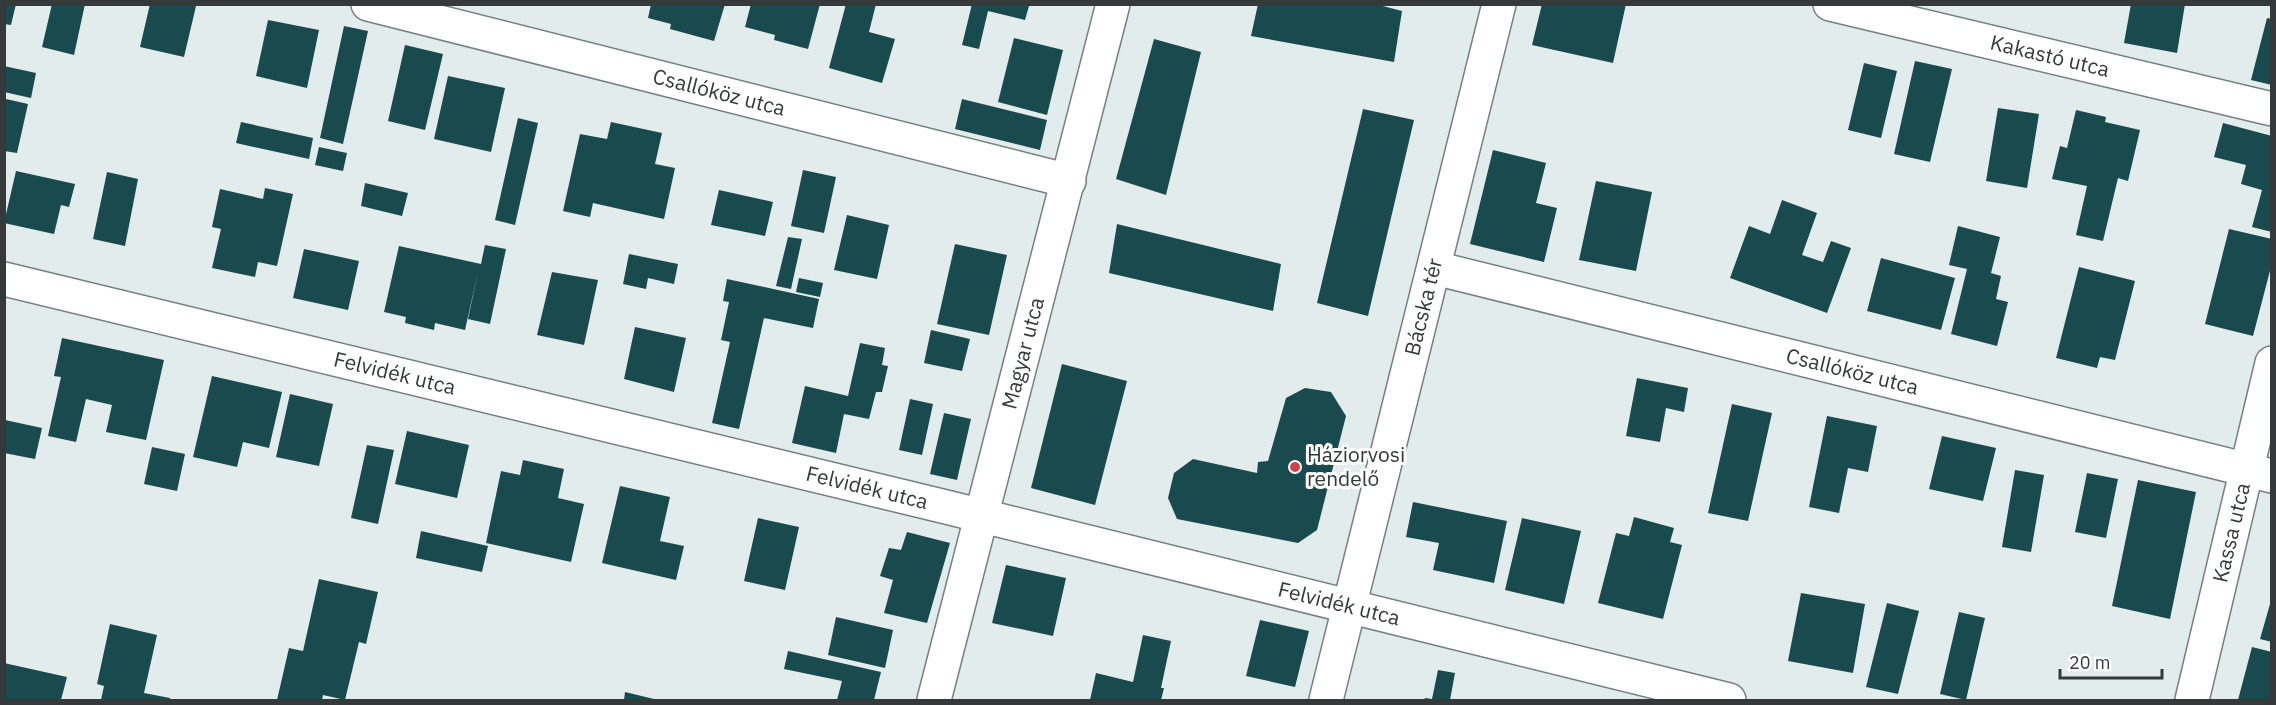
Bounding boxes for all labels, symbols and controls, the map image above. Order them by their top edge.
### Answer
street label: Kakastó utca [1988,28,2112,83]
street label: Csallóköz utca [650,61,788,122]
street label: Bácska tér [1397,255,1448,358]
street label: Magyar utca [994,294,1050,412]
street label: Csallóköz utca [1783,341,1922,401]
street label: Felvidék utca [331,344,459,401]
place label: Háziorvosi rendelő [1307,440,1405,492]
street label: Felvidék utca [803,459,931,515]
marker: Háziorvosi rendelő [1288,460,1302,474]
street label: Kassa utca [2205,480,2256,585]
street label: Felvidék utca [1275,574,1403,631]
scale bar [2060,642,2162,680]
text: 20 m [2069,651,2111,674]

